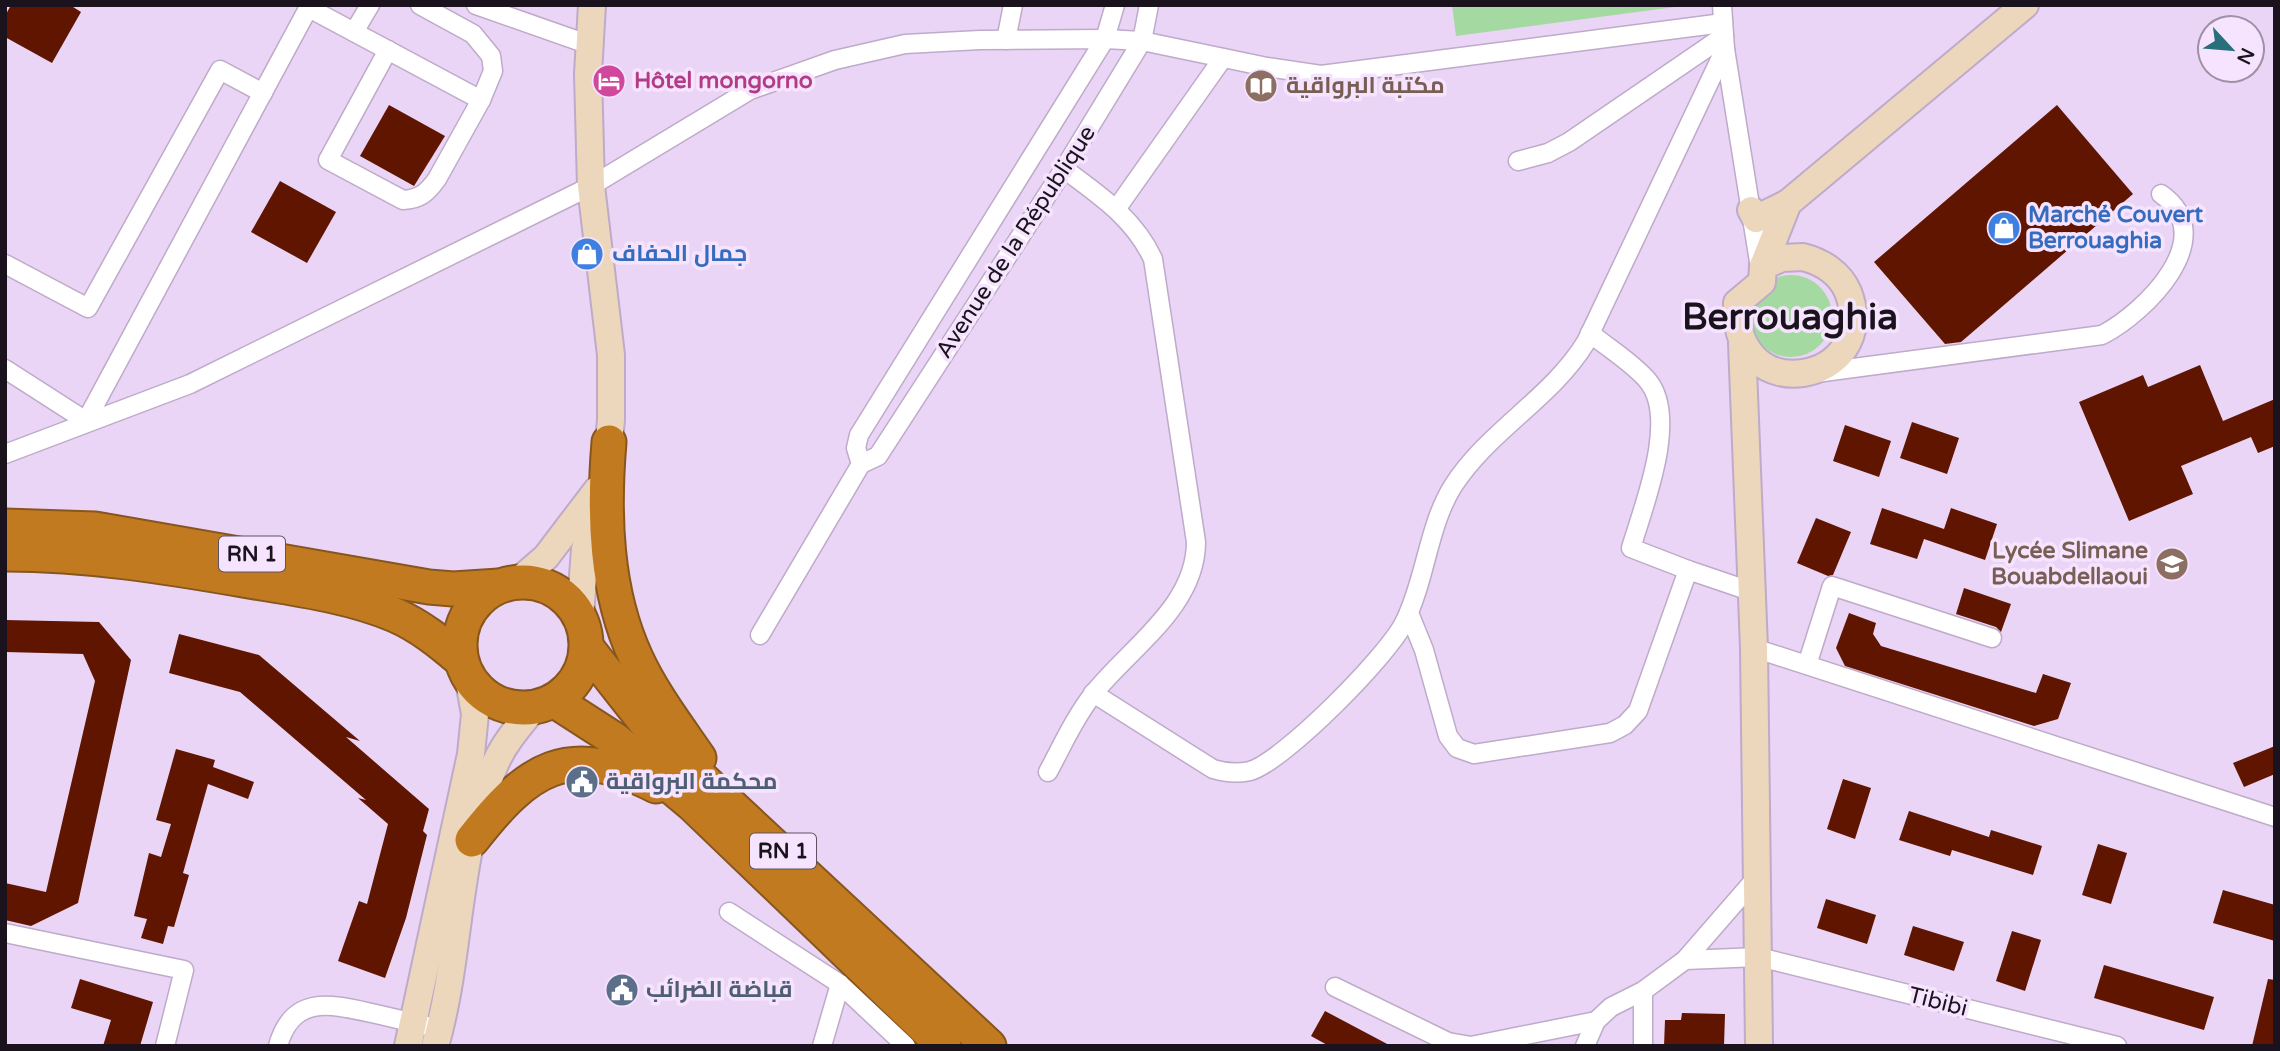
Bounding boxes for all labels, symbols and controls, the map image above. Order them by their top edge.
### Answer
north arrow [2196,14,2266,84]
text: N [2232,44,2259,68]
hotel icon: Hôtel mongorno [590,62,628,100]
place label: Hôtel mongorno [634,67,813,95]
library icon: مكتبة البرواقية [1242,67,1280,105]
place label: مكتبة البرواقية [1286,72,1445,100]
street label: Avenue de la République [930,120,1102,364]
place label: Marché Couvert Berrouaghia [2028,201,2203,255]
shop icon: Marché Couvert Berrouaghia [1985,209,2023,247]
shop icon: جمال الحفاف [568,235,606,273]
place label: جمال الحفاف [612,240,747,268]
district label: Berrouaghia [1682,295,1898,340]
road number: RN 1 [219,536,285,572]
place label: Lycée Slimane Bouabdellaoui [1991,537,2148,591]
school or university icon: Lycée Slimane Bouabdellaoui [2153,545,2191,583]
public building icon: محكمة البرواقية [563,763,601,801]
place label: محكمة البرواقية [606,768,777,796]
road number: RN 1 [750,834,816,868]
public building icon: قباضة الضرائب [603,971,641,1009]
place label: قباضة الضرائب [646,976,792,1004]
street label: Tibibi [1906,981,1970,1023]

